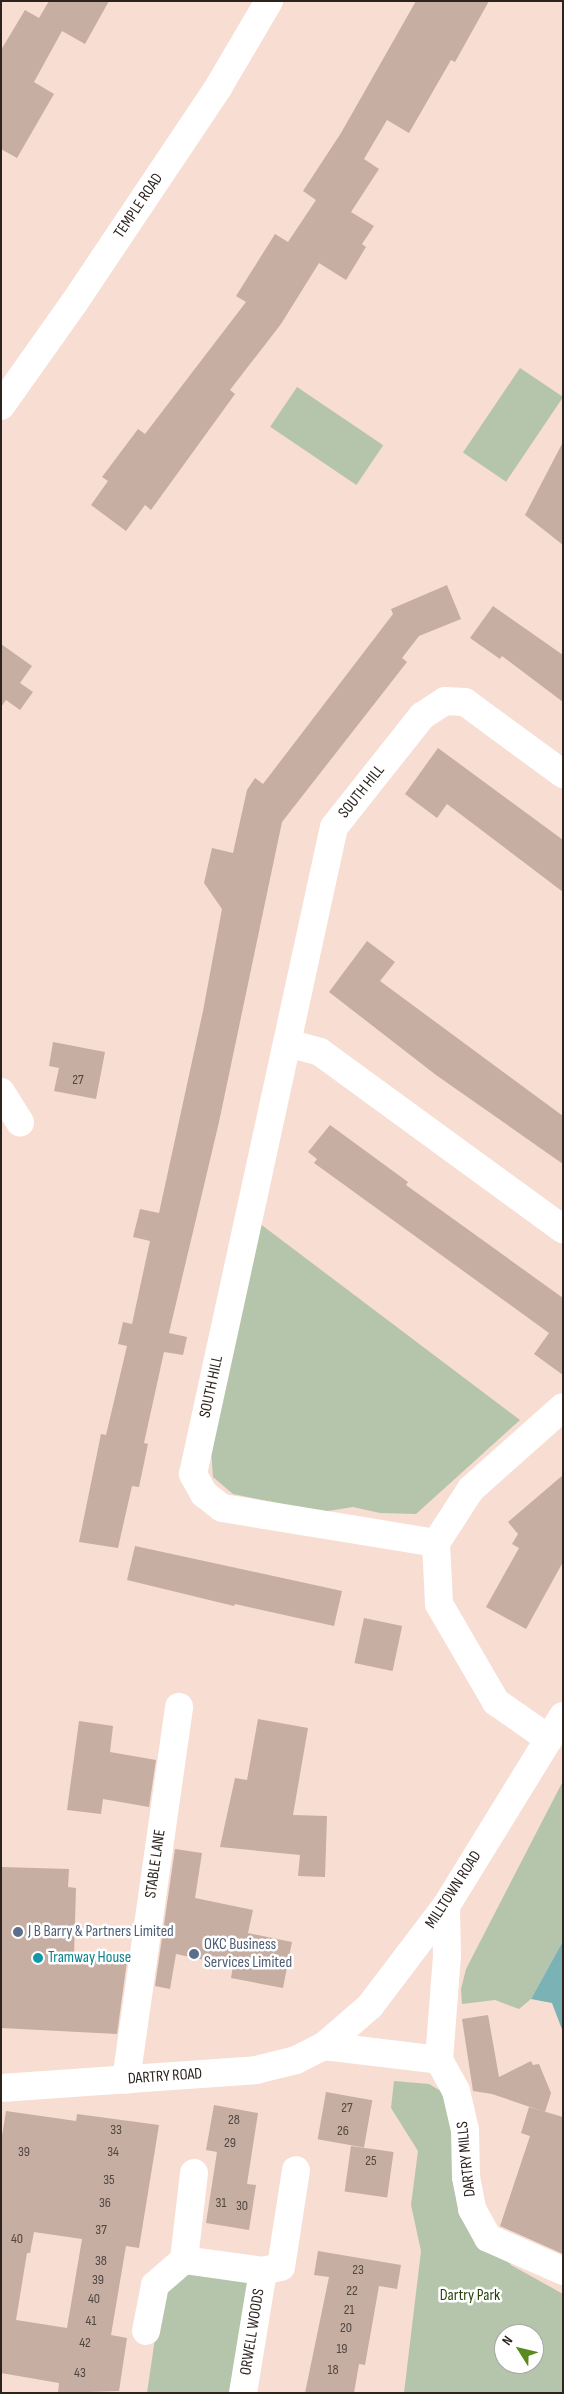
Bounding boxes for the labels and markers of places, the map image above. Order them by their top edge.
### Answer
place label: J B Barry & Partners Limited [28,1922,174,1942]
marker: J B Barry & Partners Limited [12,1926,24,1938]
place label: OKC Business Services Limited [204,1935,292,1973]
place label: Tramway House [48,1948,131,1968]
marker: OKC Business Services Limited [188,1948,200,1960]
marker: Tramway House [32,1952,44,1964]

